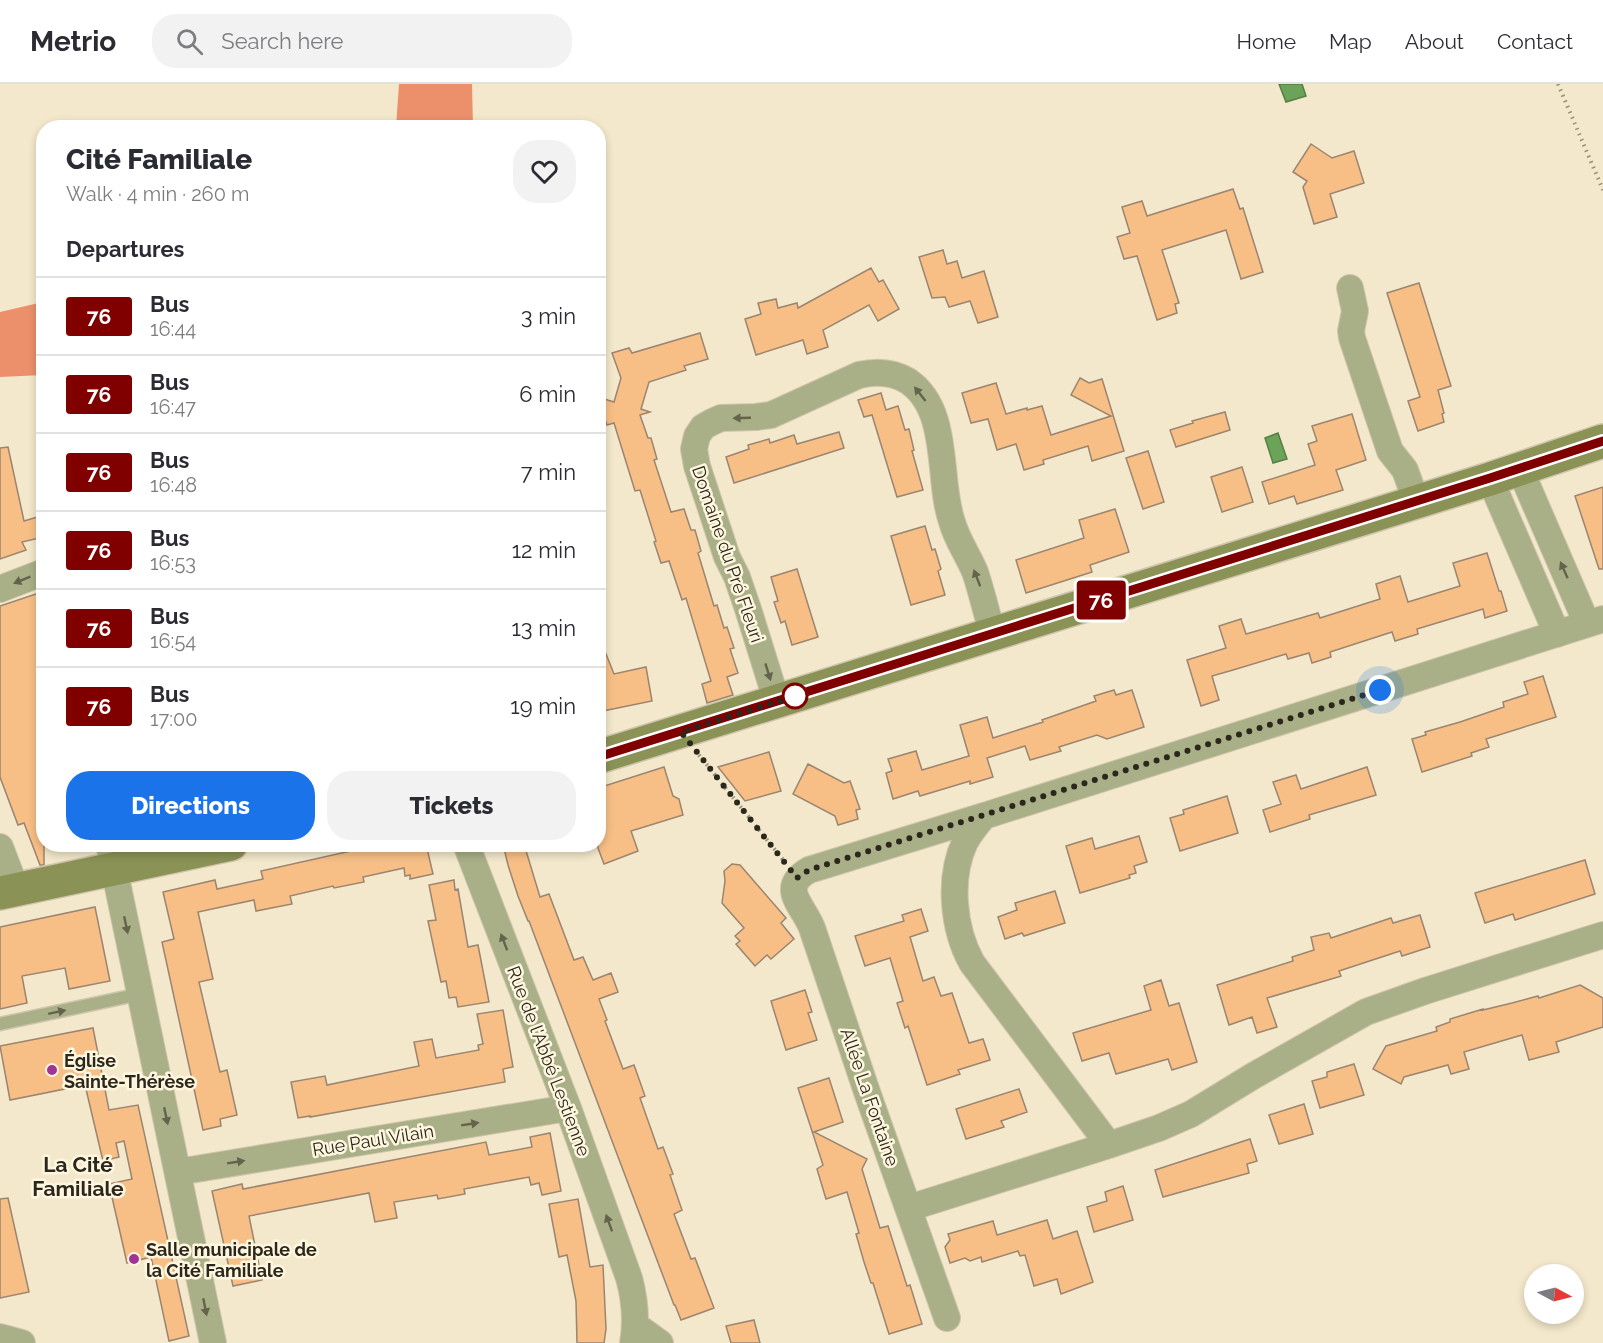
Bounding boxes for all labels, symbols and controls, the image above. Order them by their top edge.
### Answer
search box [152,14,572,68]
text: Metrio [30,25,116,58]
icon: search [173,25,206,58]
text: Search here [221,28,343,54]
text: Home [1237,29,1296,54]
text: Map [1329,29,1372,54]
text: About [1405,29,1464,54]
text: Contact [1497,29,1573,54]
button: heart [513,140,576,203]
text: Cité Familiale [66,143,252,176]
text: Walk · 4 min · 260 m [66,182,249,206]
text: Departures [66,236,184,262]
text: Bus [150,291,189,317]
text: 3 min [521,303,576,329]
text: 76 [87,304,111,329]
text: 16:44 [150,317,196,341]
text: Bus [150,369,189,395]
text: 6 min [519,381,576,407]
text: 76 [87,382,111,407]
one-way arrow [914,386,927,402]
text: 16:47 [150,395,196,419]
one-way arrow [732,413,751,422]
text: Bus [150,447,189,473]
text: 7 min [521,459,576,485]
text: 76 [87,460,111,485]
street label: Domaine du Pré Fleuri [688,463,768,645]
text: 16:48 [150,473,197,497]
text: Bus [150,525,189,551]
text: 12 min [512,537,576,563]
text: 76 [87,538,111,563]
text: 16:53 [150,551,196,575]
one-way arrow [1559,561,1569,579]
one-way arrow [971,569,981,587]
one-way arrow [13,576,31,585]
line badge: 76 [1074,580,1128,620]
text: 76 [1089,588,1113,613]
text: Bus [150,603,189,629]
text: 13 min [511,615,576,641]
text: 76 [87,616,111,641]
text: 16:54 [150,629,196,653]
one-way arrow [764,663,773,681]
your location [1365,675,1395,705]
text: Bus [150,681,189,707]
unlabelled marker [782,683,808,709]
text: 19 min [510,693,576,719]
text: 76 [87,694,111,719]
text: 17:00 [150,707,197,731]
button: Directions [66,771,315,840]
button: Tickets [327,771,576,840]
one-way arrow [122,916,131,935]
one-way arrow [499,933,508,951]
street label: Rue de l'Abbé Lestienne [503,963,595,1159]
one-way arrow [48,1006,67,1016]
street label: Allée La Fontaine [837,1025,904,1169]
place label: Église Sainte-Thérèse [64,1050,195,1092]
marker: Église Sainte-Thérèse [45,1063,59,1077]
one-way arrow [162,1107,171,1126]
one-way arrow [460,1119,479,1128]
street label: Rue Paul Vilain [311,1120,435,1160]
district label: La Cité Familiale [32,1152,124,1201]
one-way arrow [226,1158,245,1167]
one-way arrow [604,1214,614,1232]
place label: Salle municipale de la Cité Familiale [146,1239,317,1281]
marker: Salle municipale de la Cité Familiale [127,1252,141,1266]
north arrow [1524,1264,1584,1324]
map controls [1524,1264,1584,1324]
one-way arrow [201,1298,211,1317]

